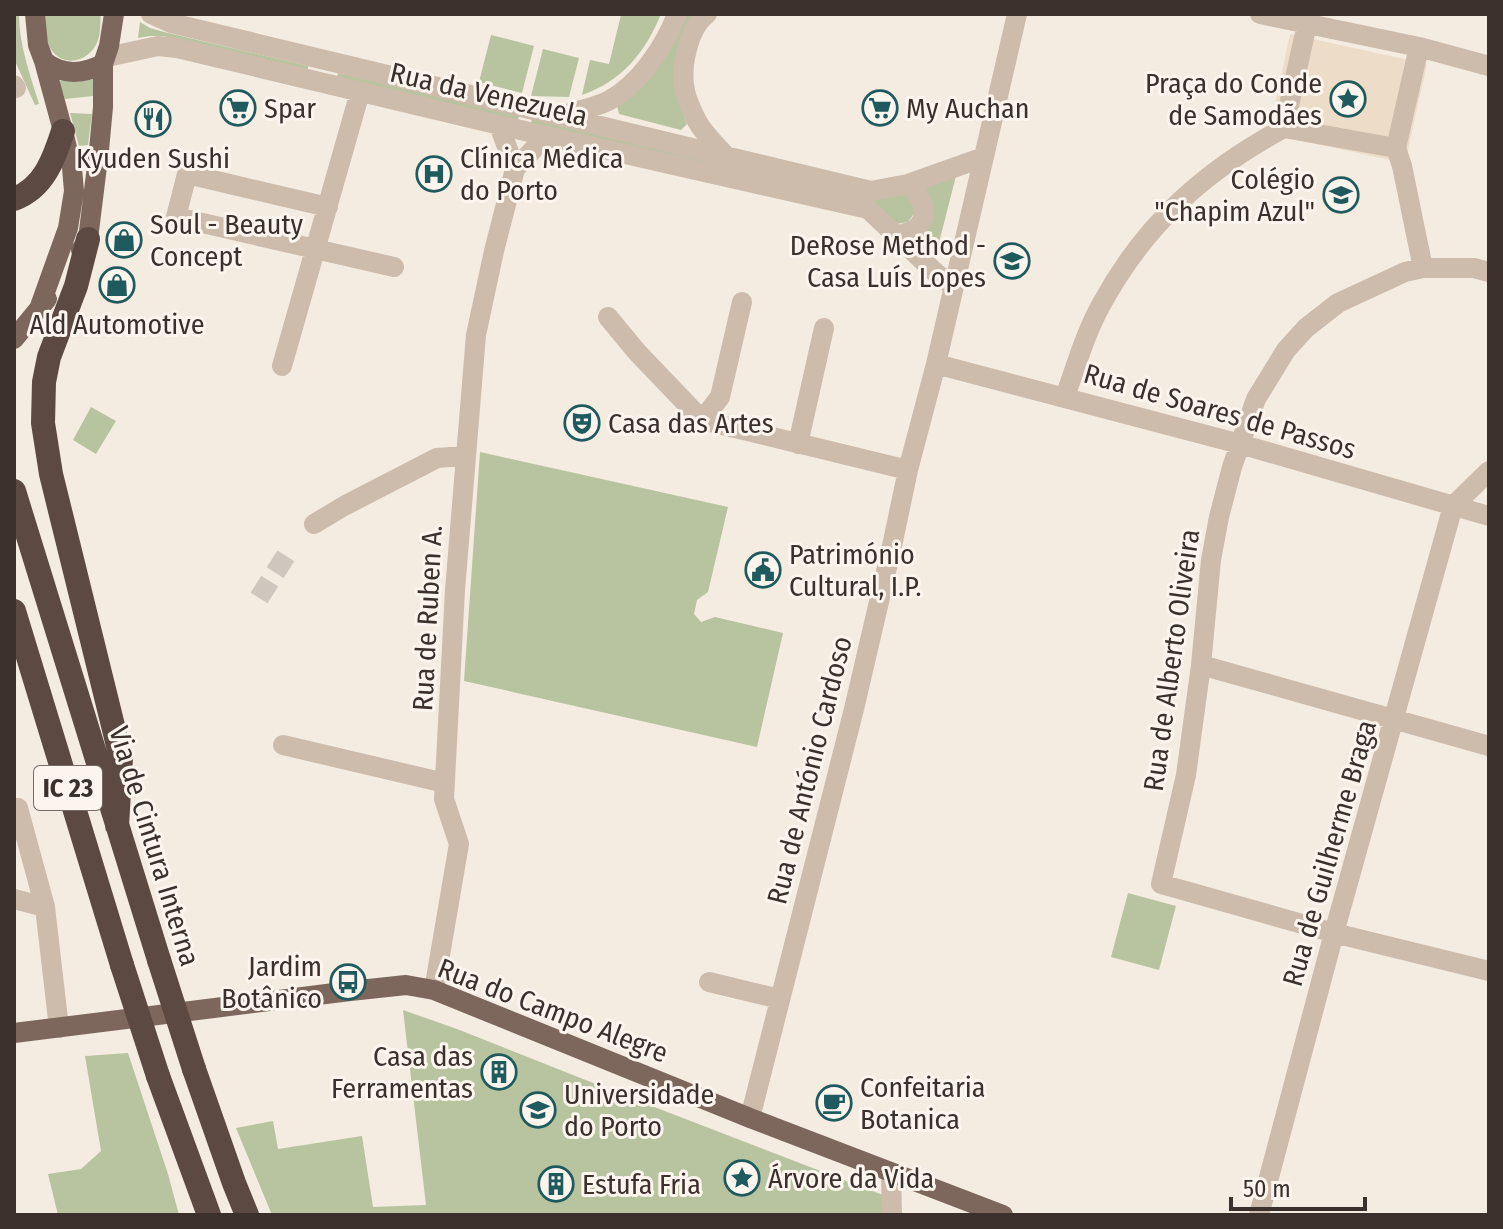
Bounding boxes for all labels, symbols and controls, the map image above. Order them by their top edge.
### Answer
street label: Rua da Venezuela [387,56,591,133]
place label: Praça do Conde de Samodães [1145,67,1322,132]
place icon: Praça do Conde de Samodães [1329,80,1367,118]
supermarket icon: Spar [219,89,257,127]
supermarket icon: My Auchan [861,89,899,127]
place label: Spar [264,92,316,125]
place label: My Auchan [906,92,1030,125]
restaurant icon: Kyuden Sushi [134,100,172,138]
place label: Kyuden Sushi [76,142,230,175]
place label: Clínica Médica do Porto [460,142,623,207]
hospital icon: Clínica Médica do Porto [415,155,453,193]
place label: Colégio "Chapim Azul" [1154,163,1315,228]
school or university icon: Colégio "Chapim Azul" [1322,176,1360,214]
place label: Soul - Beauty Concept [150,208,303,273]
shop icon: Soul - Beauty Concept [105,221,143,259]
place label: DeRose Method - Casa Luís Lopes [790,229,986,294]
school or university icon: DeRose Method - Casa Luís Lopes [993,242,1031,280]
shop icon: Ald Automotive [98,266,136,304]
place label: Ald Automotive [29,308,205,341]
street label: Rua de Soares de Passos [1080,357,1360,466]
theatre icon: Casa das Artes [563,404,601,442]
place label: Casa das Artes [608,407,774,440]
street label: Rua de Ruben A. [406,524,449,712]
street label: Rua de Alberto Oliveira [1137,527,1206,793]
place label: Património Cultural, I.P. [789,538,921,603]
public building icon: Património Cultural, I.P. [744,551,782,589]
street label: Rua de António Cardoso [760,633,859,907]
street label: Rua de Guilherme Braga [1276,716,1383,990]
street label: Via de Cintura Interna [102,722,207,970]
road number: IC 23 [34,766,102,810]
place label: Jardim Botânico [221,950,322,1015]
street label: Rua do Campo Alegre [433,951,672,1070]
bus stop icon: Jardim Botânico [329,963,367,1001]
place label: Casa das Ferramentas [331,1040,473,1105]
building icon: Casa das Ferramentas [480,1053,518,1091]
place label: Confeitaria Botanica [860,1071,986,1136]
place label: Universidade do Porto [564,1078,714,1143]
cafe icon: Confeitaria Botanica [815,1084,853,1122]
school or university icon: Universidade do Porto [519,1091,557,1129]
place icon: Árvore da Vida [723,1159,761,1197]
scale bar [1231,1161,1365,1211]
place label: Árvore da Vida [768,1162,934,1195]
building icon: Estufa Fria [537,1165,575,1203]
place label: Estufa Fria [582,1168,701,1201]
text: 50 m [1243,1175,1291,1203]

